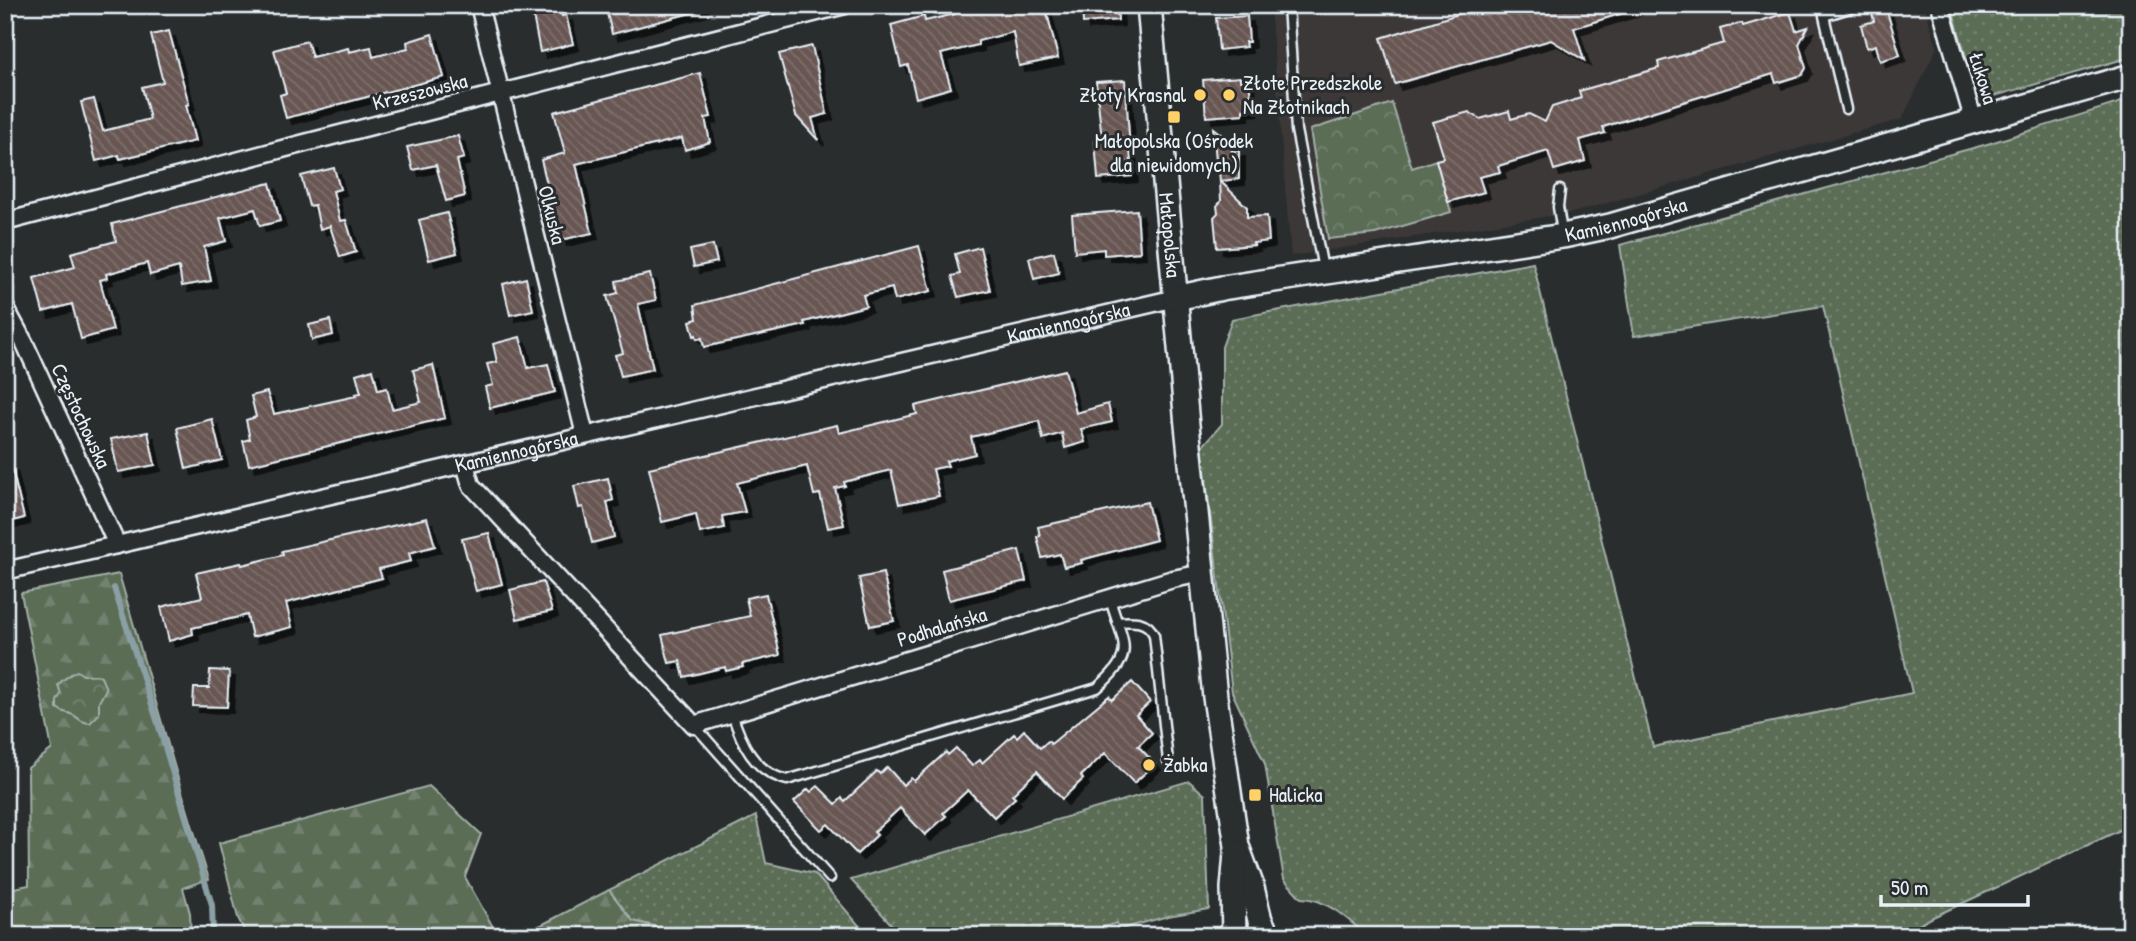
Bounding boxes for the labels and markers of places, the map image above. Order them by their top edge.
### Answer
place label: Złote Przedszkole Na Złotnikach [1243,68,1382,121]
place label: Złoty Krasnal [1079,80,1186,109]
marker: Złoty Krasnal [1192,87,1208,103]
marker: Złote Przedszkole Na Złotnikach [1221,87,1237,103]
marker: Małopolska (Ośrodek dla niewidomych) [1166,109,1182,125]
place label: Małopolska (Ośrodek dla niewidomych) [1095,126,1254,179]
place label: Żabka [1163,750,1207,779]
marker: Żabka [1141,757,1157,773]
place label: Halicka [1269,780,1322,809]
marker: Halicka [1247,787,1263,803]

